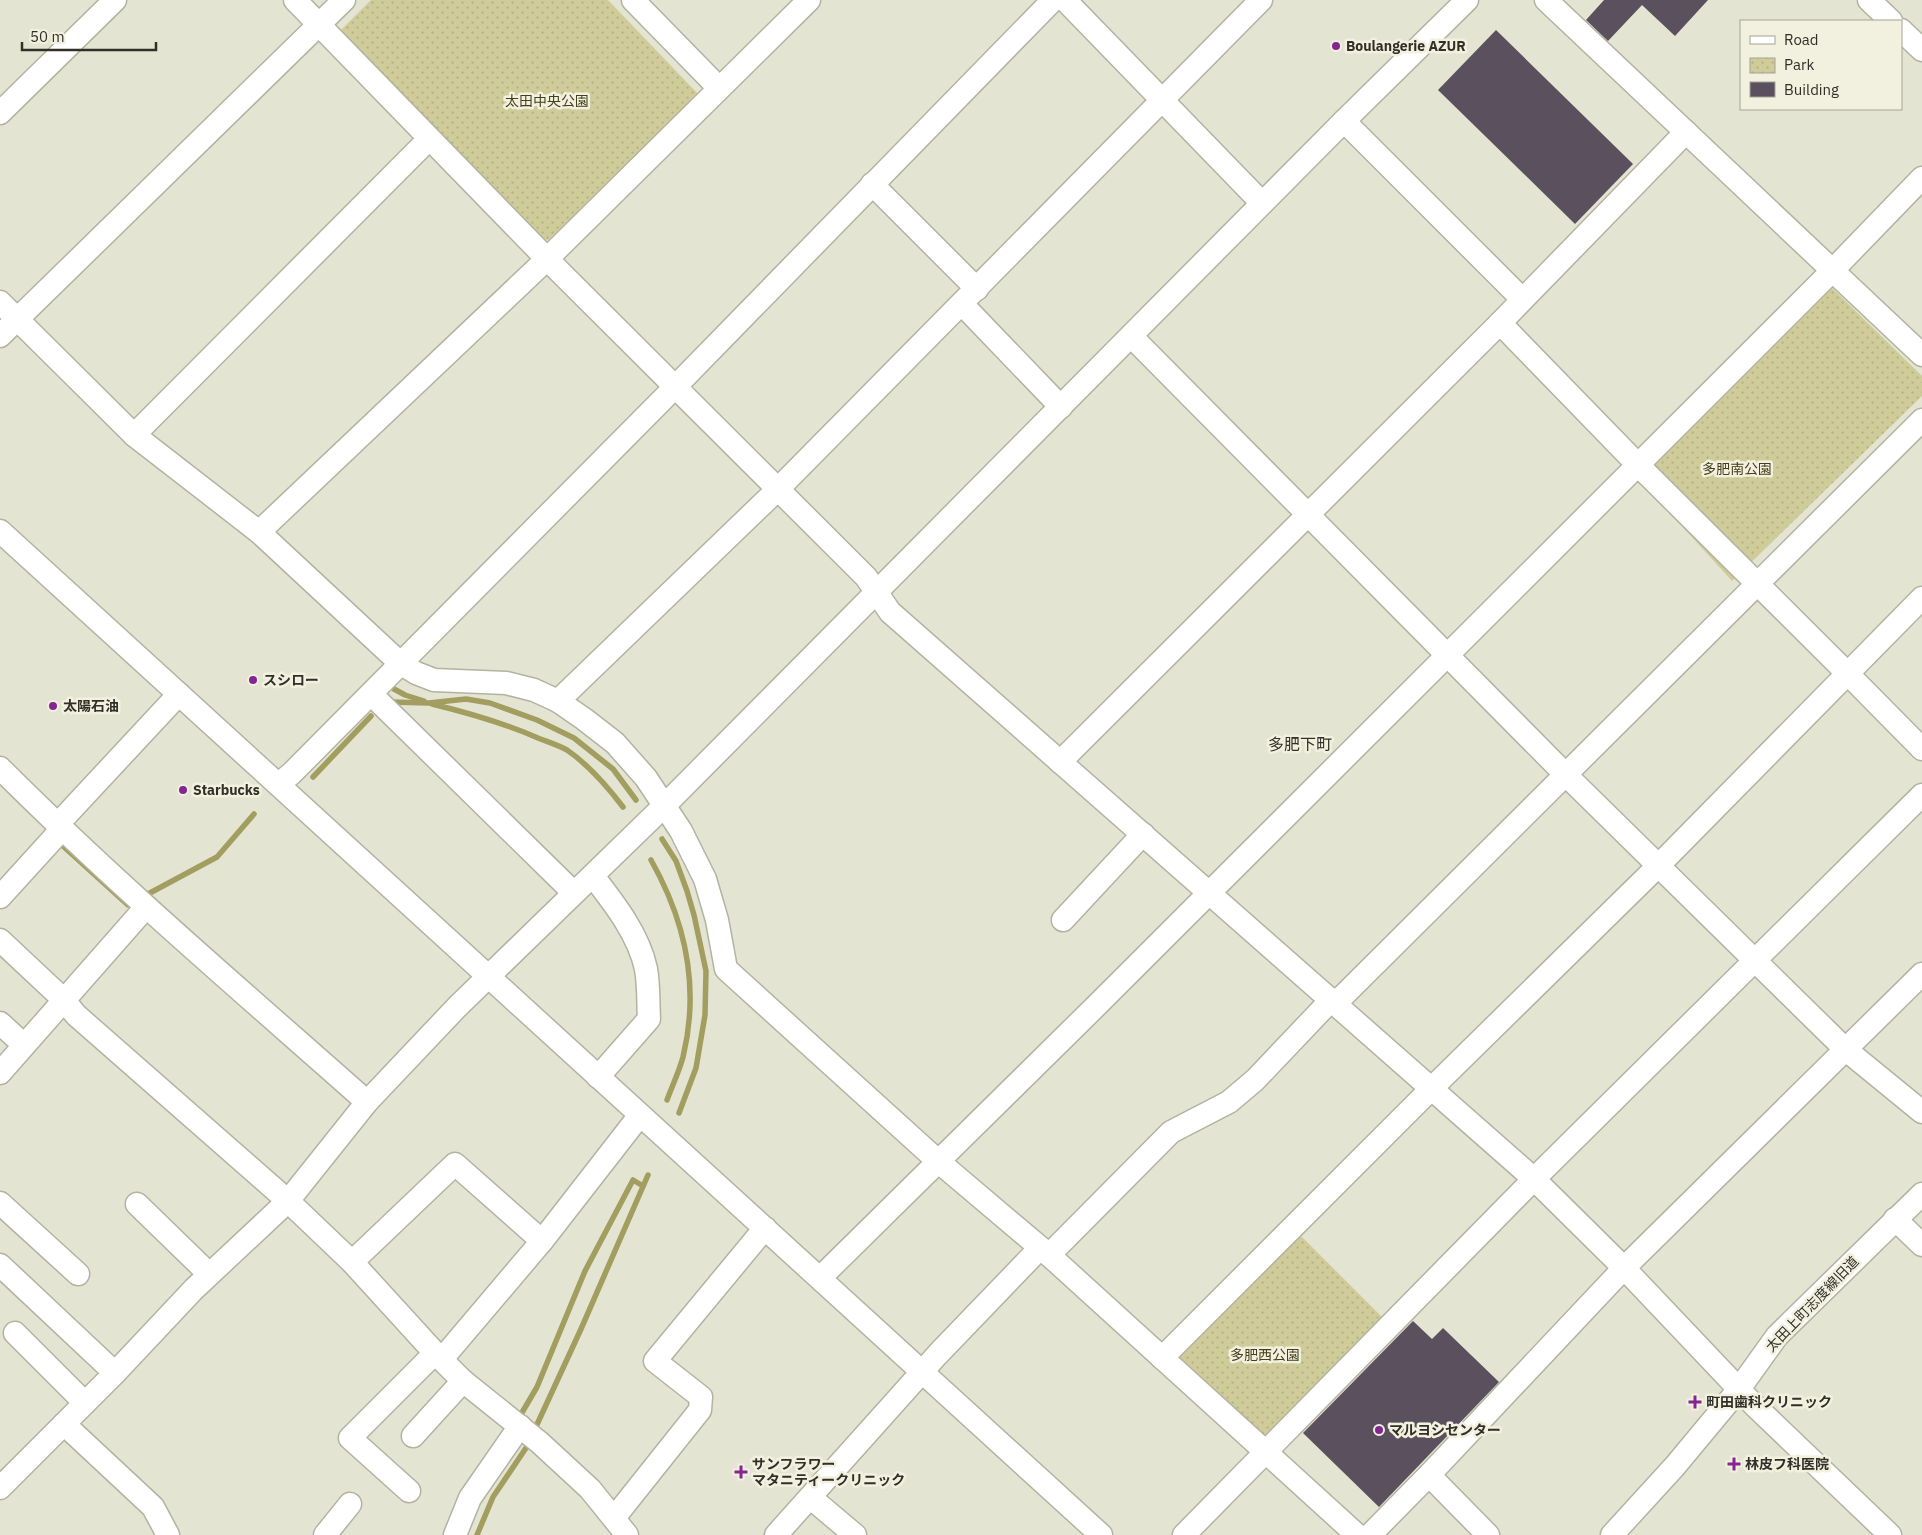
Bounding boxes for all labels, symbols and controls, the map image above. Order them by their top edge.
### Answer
scale bar [22,20,156,52]
legend [1740,20,1902,110]
text: 50 m [30,27,65,46]
text: Road [1784,30,1819,49]
place label: Boulangerie AZUR [1346,37,1466,55]
marker: Boulangerie AZUR [1330,40,1342,52]
text: Park [1784,55,1814,74]
text: Building [1784,80,1839,99]
park label: 太田中央公園 [505,92,589,110]
park label: 多肥南公園 [1702,460,1772,478]
place label: スシロー [263,671,319,689]
marker: スシロー [247,674,259,686]
place label: 太陽石油 [63,697,119,715]
marker: 太陽石油 [47,700,59,712]
district label: 多肥下町 [1268,734,1332,754]
place label: Starbucks [193,781,260,799]
marker: Starbucks [177,784,189,796]
street label: 太田上町志度線旧道 [1762,1252,1862,1356]
park label: 多肥西公園 [1230,1346,1300,1364]
place label: 町田歯科クリニック [1706,1393,1832,1411]
marker: 町田歯科クリニック [1688,1395,1702,1409]
place label: マルヨシセンター [1389,1421,1501,1439]
marker: マルヨシセンター [1373,1424,1385,1436]
place label: サンフラワー マタニティークリニック [752,1455,905,1489]
place label: 林皮フ科医院 [1745,1455,1829,1473]
marker: 林皮フ科医院 [1727,1457,1741,1471]
marker: サンフラワー マタニティークリニック [734,1465,748,1479]

